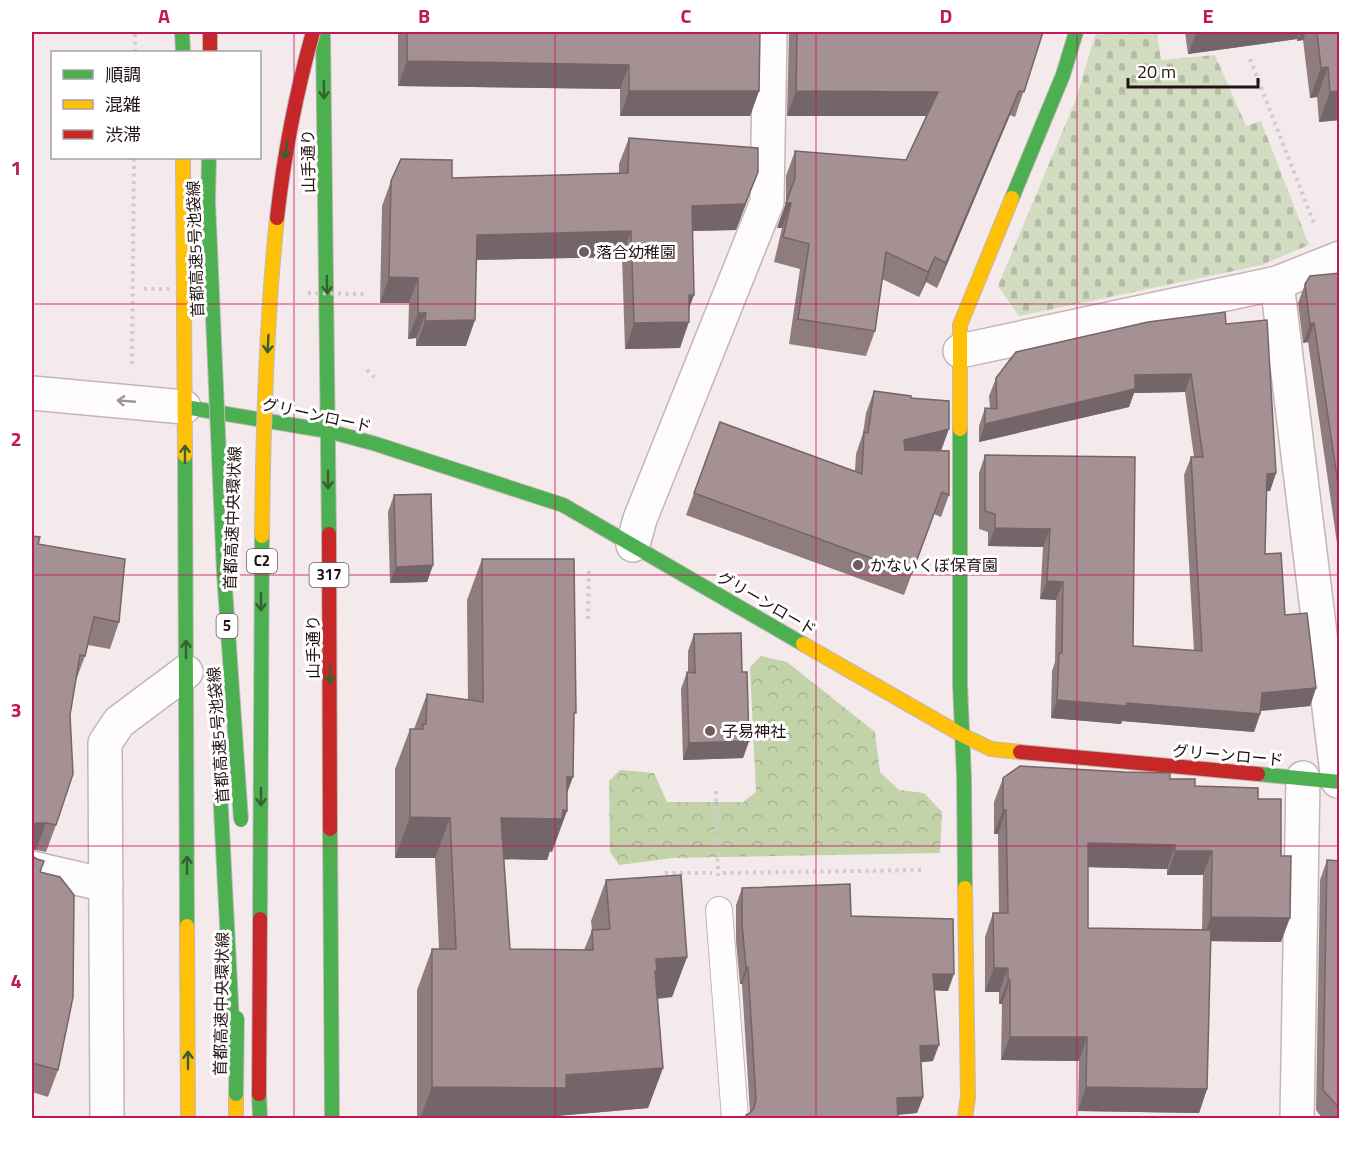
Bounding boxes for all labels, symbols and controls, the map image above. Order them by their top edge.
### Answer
text: A [158,0,170,31]
text: B [418,0,430,31]
text: C [681,0,692,31]
text: D [940,0,952,31]
text: E [1202,0,1214,31]
legend [51,51,261,159]
scale bar [1128,51,1258,89]
text: 20 m [1137,58,1176,85]
text: 順調 [105,61,141,88]
one-way arrow [318,79,329,99]
text: 混雑 [105,91,141,118]
text: 渋滞 [105,121,141,148]
street label: 山手通り [295,129,321,193]
one-way arrow [280,140,291,159]
text: 1 [10,152,22,183]
street label: 首都高速5号池袋線 [181,180,209,318]
place label: 落合幼稚園 [596,240,676,264]
marker: 落合幼稚園 [577,245,591,259]
one-way arrow [321,274,333,294]
one-way arrow [263,333,274,353]
street label: グリーンロード [260,392,374,438]
one-way arrow [117,395,137,406]
text: 2 [10,423,22,454]
one-way arrow [179,445,191,465]
street label: 首都高速中央環状線 [217,446,247,590]
one-way arrow [323,469,334,489]
road number: C2 [247,549,277,573]
place label: かないくぼ保育園 [870,553,998,577]
marker: かないくぼ保育園 [851,558,865,572]
road number: 317 [310,563,348,587]
street label: グリーンロード [713,565,821,641]
one-way arrow [255,591,267,611]
road number: 5 [216,614,238,638]
street label: 山手通り [301,615,325,679]
one-way arrow [180,640,192,660]
one-way arrow [324,664,336,684]
street label: 首都高速5号池袋線 [201,666,235,804]
text: 3 [10,694,22,725]
place label: 子易神社 [722,719,786,743]
marker: 子易神社 [703,724,717,738]
street label: グリーンロード [1172,738,1284,772]
one-way arrow [255,786,266,806]
one-way arrow [181,856,193,876]
street label: 首都高速中央環状線 [208,932,234,1076]
text: 4 [10,965,22,996]
one-way arrow [182,1051,194,1071]

